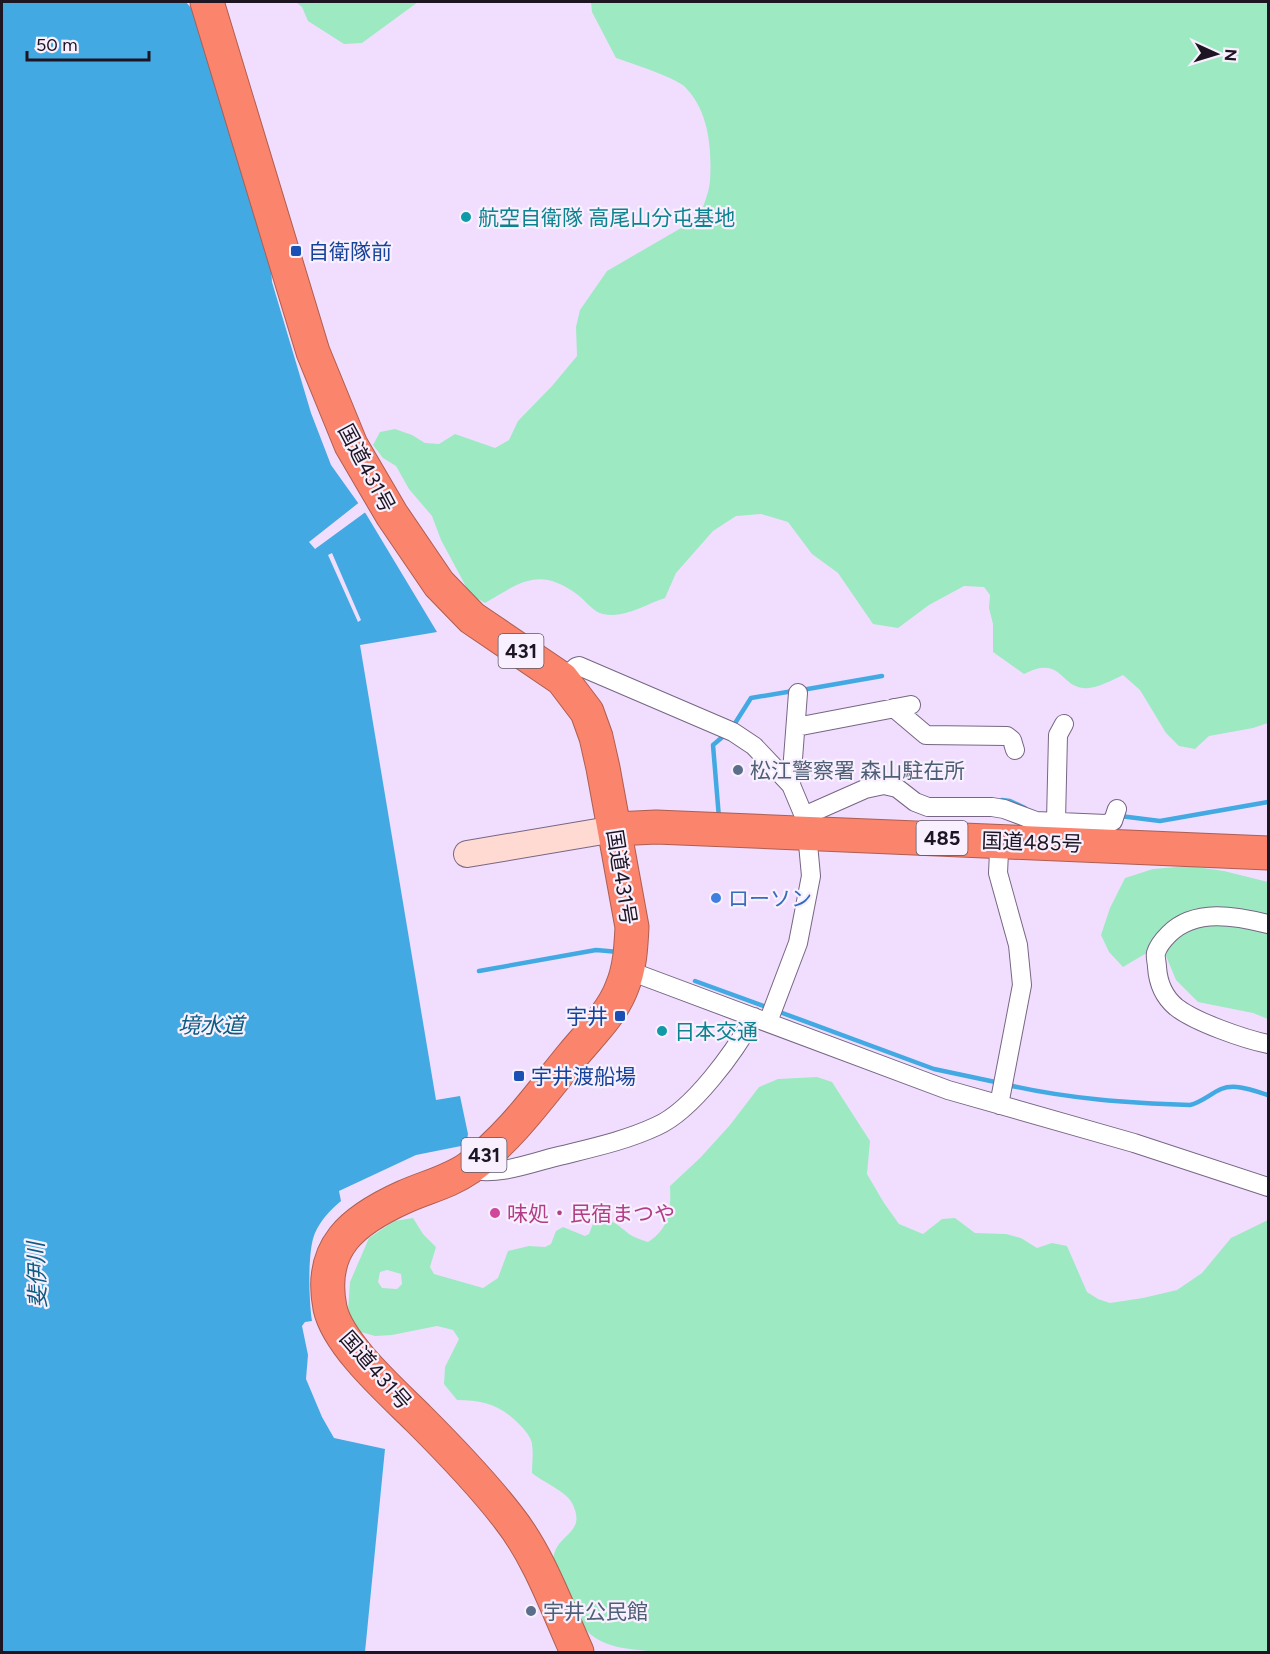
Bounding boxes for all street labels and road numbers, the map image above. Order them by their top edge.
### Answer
street label: 国道431号 [333,420,401,516]
road number: 431 [498,634,544,668]
road number: 485 [916,821,968,855]
street label: 国道431号 [602,828,642,926]
street label: 国道485号 [981,828,1083,856]
road number: 431 [462,1138,506,1172]
street label: 国道431号 [335,1326,417,1414]

